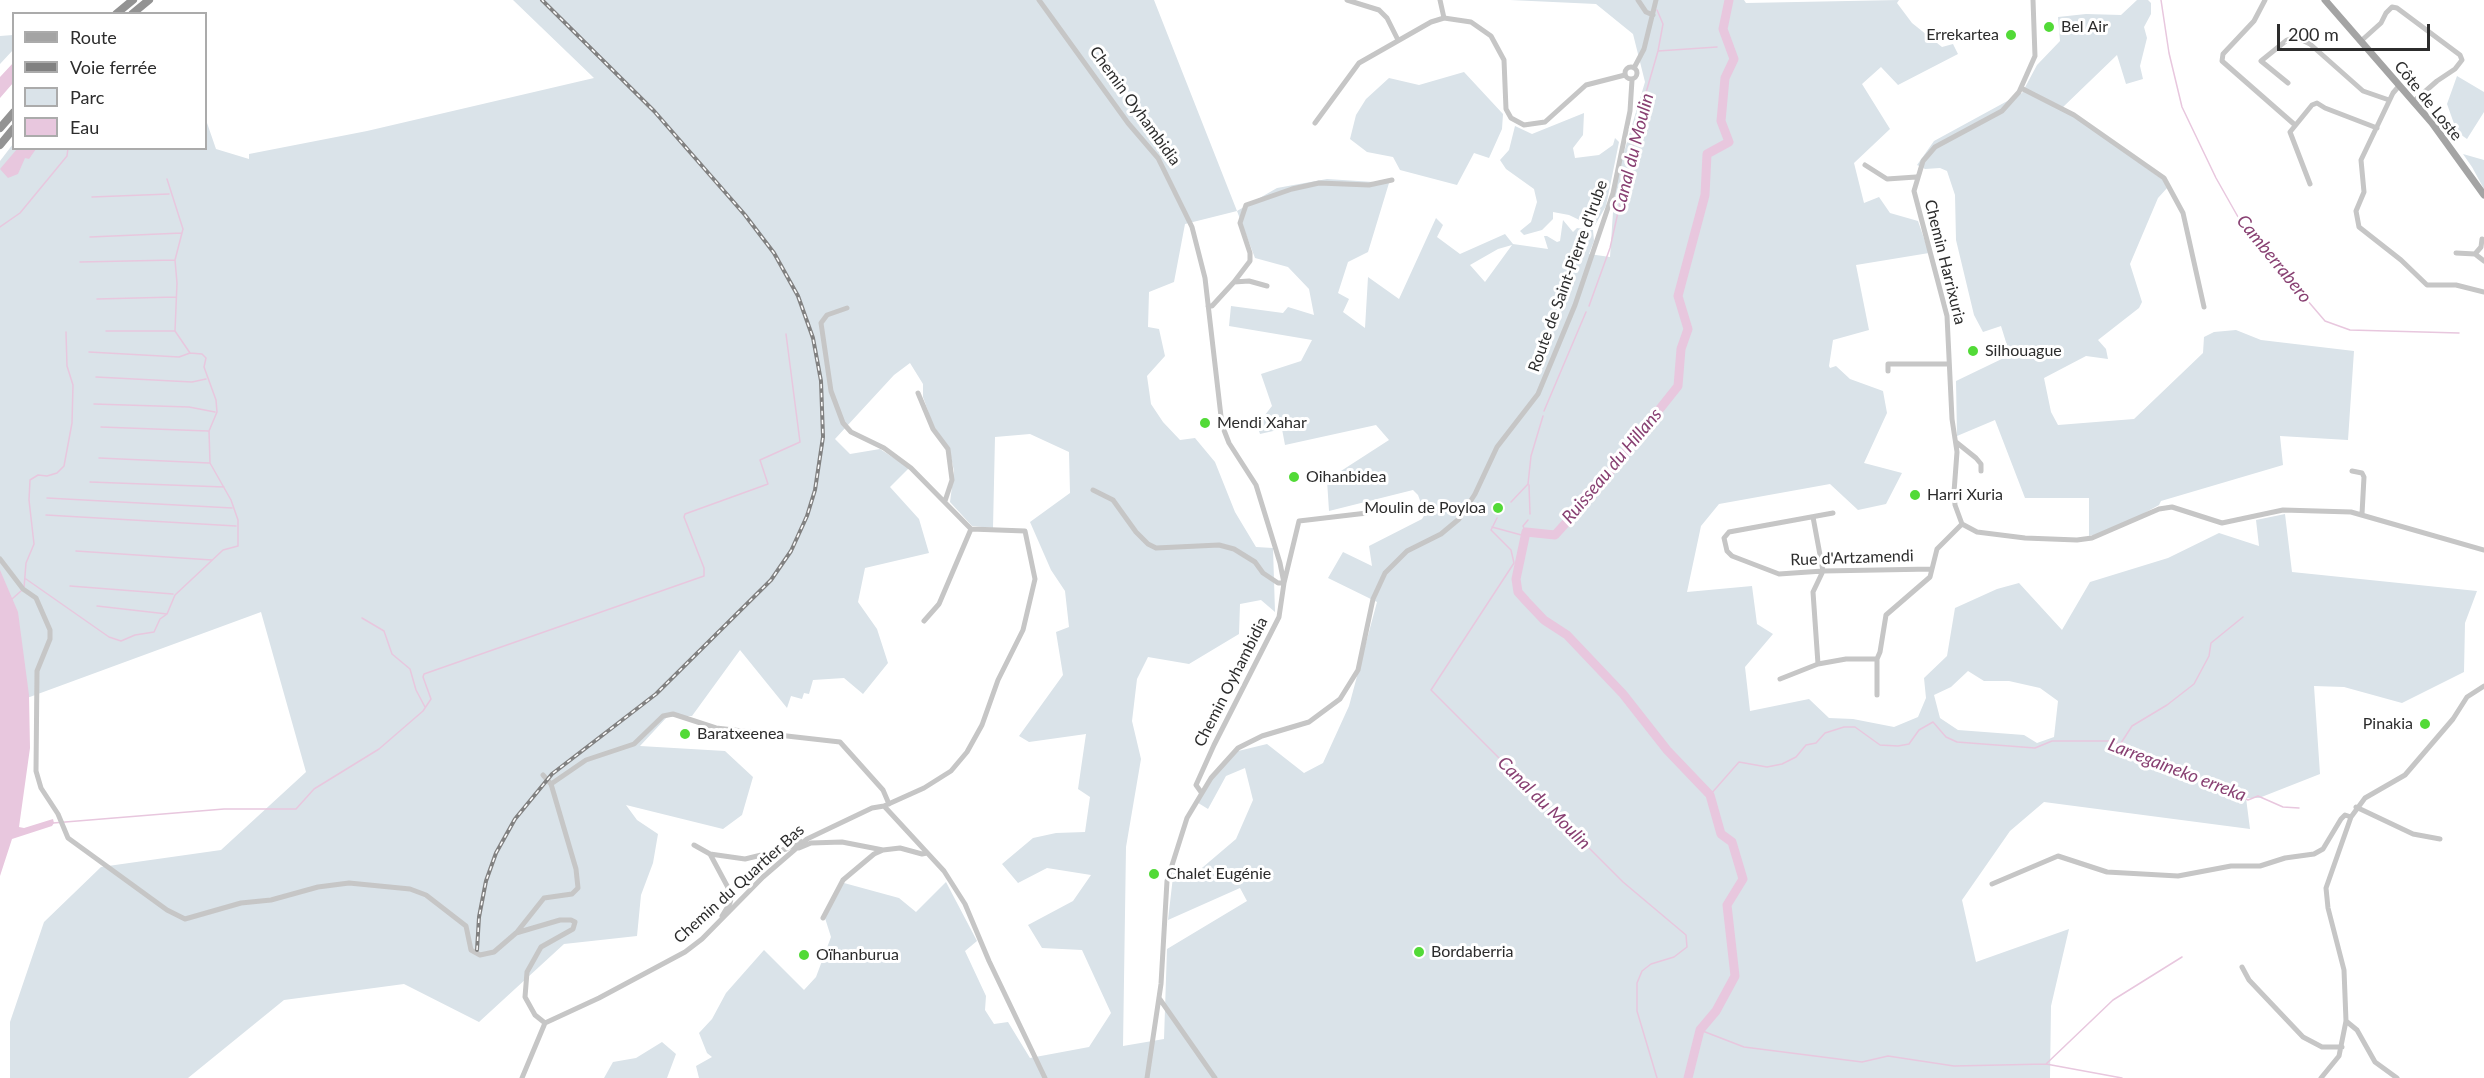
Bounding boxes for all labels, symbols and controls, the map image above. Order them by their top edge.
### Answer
legend [12,12,207,150]
scale bar [2280,12,2433,50]
place label: Bel Air [2061,17,2108,37]
marker: Bel Air [2042,20,2056,34]
text: 200 m [2288,23,2339,45]
place label: Errekartea [1926,25,1999,45]
text: Route [70,26,117,48]
marker: Errekartea [2004,28,2018,42]
street label: Chemin Oyhambidia [1085,43,1185,169]
text: Voie ferrée [70,56,157,78]
street label: Côte de Loste [2390,57,2466,145]
text: Parc [70,86,104,108]
water label: Canal du Moulin [1608,91,1658,215]
text: Eau [70,116,99,138]
street label: Route de Saint-Pierre d'Irube [1524,178,1612,374]
street label: Chemin Harrixuria [1920,198,1970,326]
water label: Camberrabero [2232,211,2316,307]
place label: Silhouague [1985,341,2062,361]
marker: Silhouague [1966,344,1980,358]
water label: Ruisseau du Hillans [1557,404,1667,528]
place label: Mendi Xahar [1217,413,1307,433]
marker: Mendi Xahar [1198,416,1212,430]
place label: Oihanbidea [1306,467,1386,487]
marker: Oihanbidea [1287,470,1301,484]
place label: Harri Xuria [1927,485,2003,505]
marker: Harri Xuria [1908,488,1922,502]
place label: Moulin de Poyloa [1364,498,1486,518]
marker: Moulin de Poyloa [1491,501,1505,515]
street label: Rue d'Artzamendi [1790,546,1914,570]
street label: Chemin Oyhambidia [1190,614,1272,750]
place label: Pinakia [2363,714,2413,734]
marker: Pinakia [2418,717,2432,731]
place label: Baratxeenea [697,724,784,744]
marker: Baratxeenea [678,727,692,741]
water label: Larregaineko erreka [2105,734,2249,806]
water label: Canal du Moulin [1493,752,1595,854]
street label: Chemin du Quartier Bas [670,820,808,948]
place label: Chalet Eugénie [1166,864,1271,884]
marker: Chalet Eugénie [1147,867,1161,881]
place label: Bordaberria [1431,942,1514,962]
place label: Oïhanburua [816,945,899,965]
marker: Bordaberria [1412,945,1426,959]
marker: Oïhanburua [797,948,811,962]

